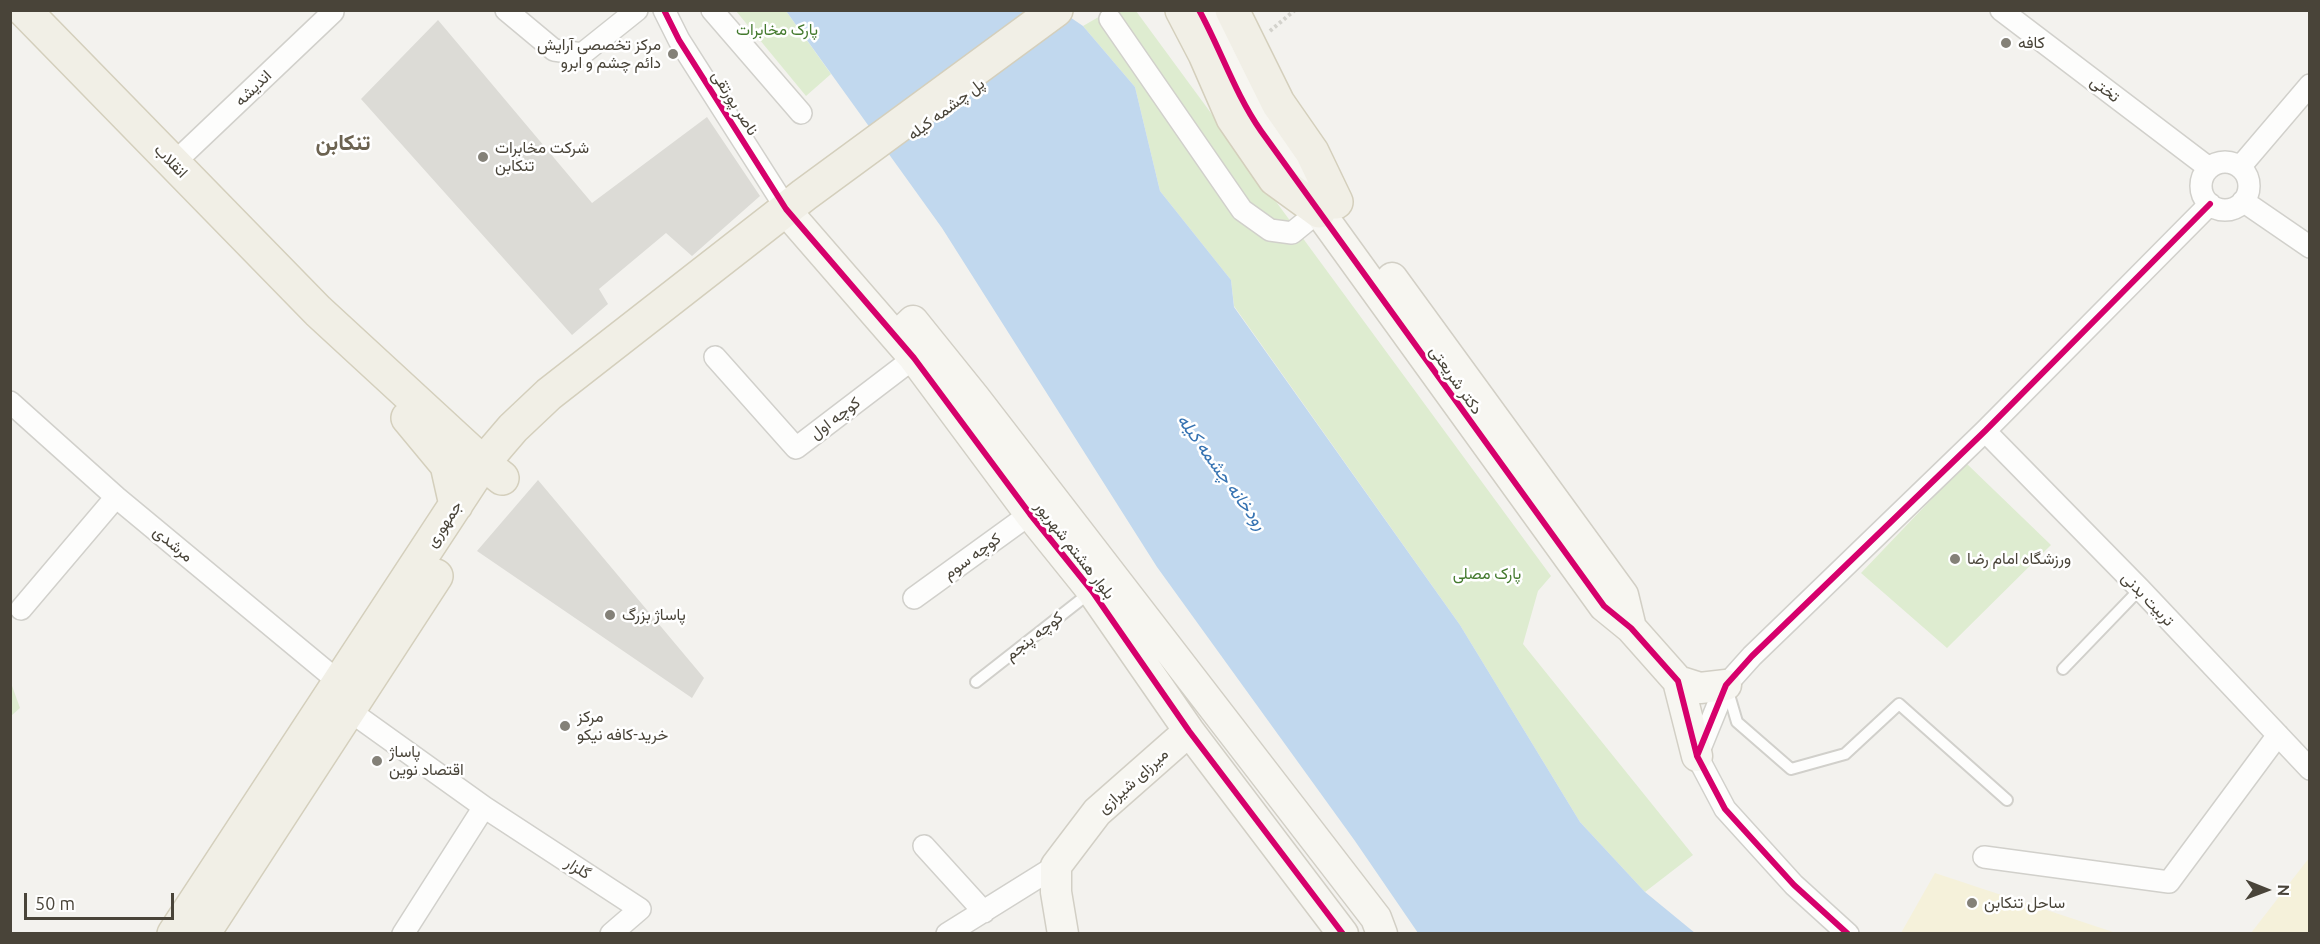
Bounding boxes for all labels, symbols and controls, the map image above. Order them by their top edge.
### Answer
park label: پارک مخابرات [736,20,818,40]
place label: کافه [2018,33,2045,53]
place label: مرکز تخصصی آرایش دائم چشم و ابرو [537,35,661,73]
marker: کافه [1999,36,2013,50]
marker: مرکز تخصصی آرایش دائم چشم و ابرو [666,47,680,61]
street label: اندیشه [231,66,275,110]
street label: ناصر پورتقی [708,67,762,139]
street label: تختی [2086,72,2124,106]
street label: پل چشمه کیله [904,74,988,144]
district label: تنکابن [316,130,370,156]
place label: شرکت مخابرات تنکابن [495,138,589,176]
street label: انقلاب [150,140,192,182]
marker: شرکت مخابرات تنکابن [476,150,490,164]
street label: دکتر شریعتی [1425,342,1487,418]
street label: کوچه اول [806,393,864,443]
water label: رودخانه چشمه کیله [1173,410,1271,534]
street label: جمهوری [422,497,466,551]
street label: بلوار هشتم شهریور [1031,497,1119,603]
street label: مرشدی [149,522,197,566]
street label: کوچه سوم [940,529,1004,583]
place label: ورزشگاه امام رضا [1967,549,2071,569]
marker: ورزشگاه امام رضا [1948,552,1962,566]
park label: پارک مصلی [1453,564,1521,584]
street label: تربیت بدنی [2118,568,2178,630]
place label: پاساژ بزرگ [622,605,686,625]
street label: کوچه پنجم [1001,607,1067,665]
marker: پاساژ بزرگ [603,608,617,622]
place label: مرکز خرید-کافه نیکو [577,707,668,745]
marker: مرکز خرید-کافه نیکو [558,719,572,733]
place label: پاساژ اقتصاد نوین [389,742,464,780]
street label: میرزای شیرازی [1094,744,1172,818]
marker: پاساژ اقتصاد نوین [370,754,384,768]
street label: گلزار [562,853,594,883]
north arrow [2236,860,2296,920]
scale bar [27,881,177,919]
text: N [2275,884,2293,896]
text: 50 m [35,893,75,913]
place label: ساحل تنکابن [1984,893,2065,913]
marker: ساحل تنکابن [1965,896,1979,910]

